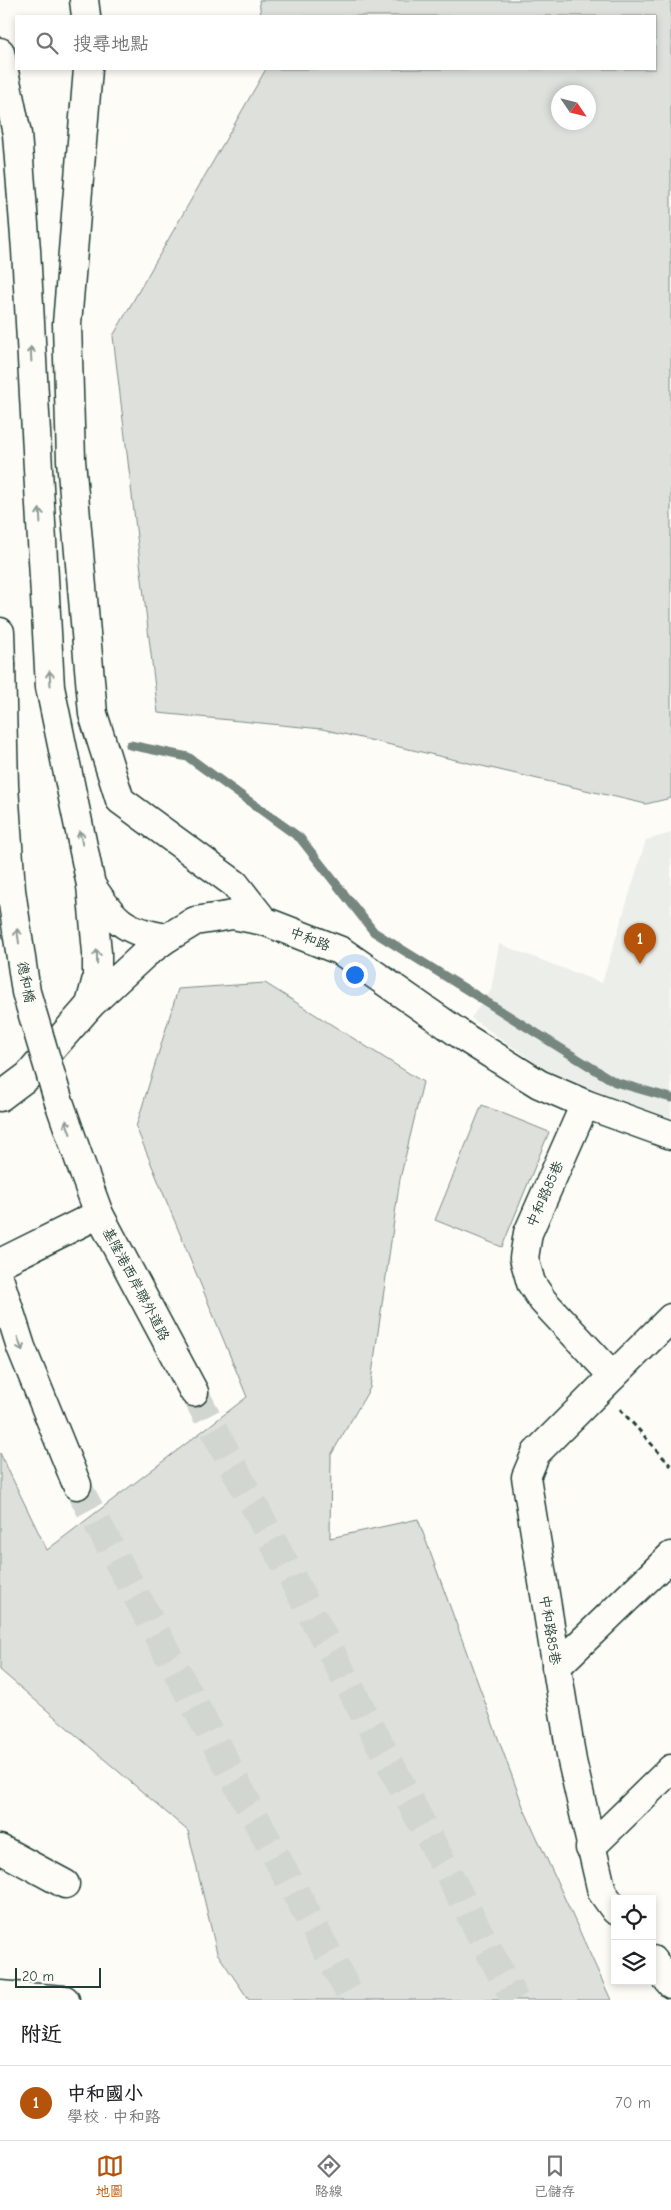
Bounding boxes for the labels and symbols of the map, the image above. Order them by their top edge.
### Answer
north arrow [551,85,596,130]
one-way arrow [27,346,36,362]
one-way arrow [35,508,45,524]
one-way arrow [45,670,54,686]
one-way arrow [76,830,85,846]
pin: 1 [624,923,656,964]
street label: 中和路 [287,924,333,954]
one-way arrow [13,929,23,945]
one-way arrow [92,949,102,965]
street label: 德和橋 [14,960,38,1004]
your location [342,962,368,988]
one-way arrow [63,1120,72,1135]
street label: 中和路85巷 [523,1157,568,1230]
street label: 基隆港西岸聯外道路 [99,1224,173,1344]
one-way arrow [16,1336,25,1352]
street label: 中和路85巷 [536,1594,564,1667]
scale bar [15,1965,101,1988]

